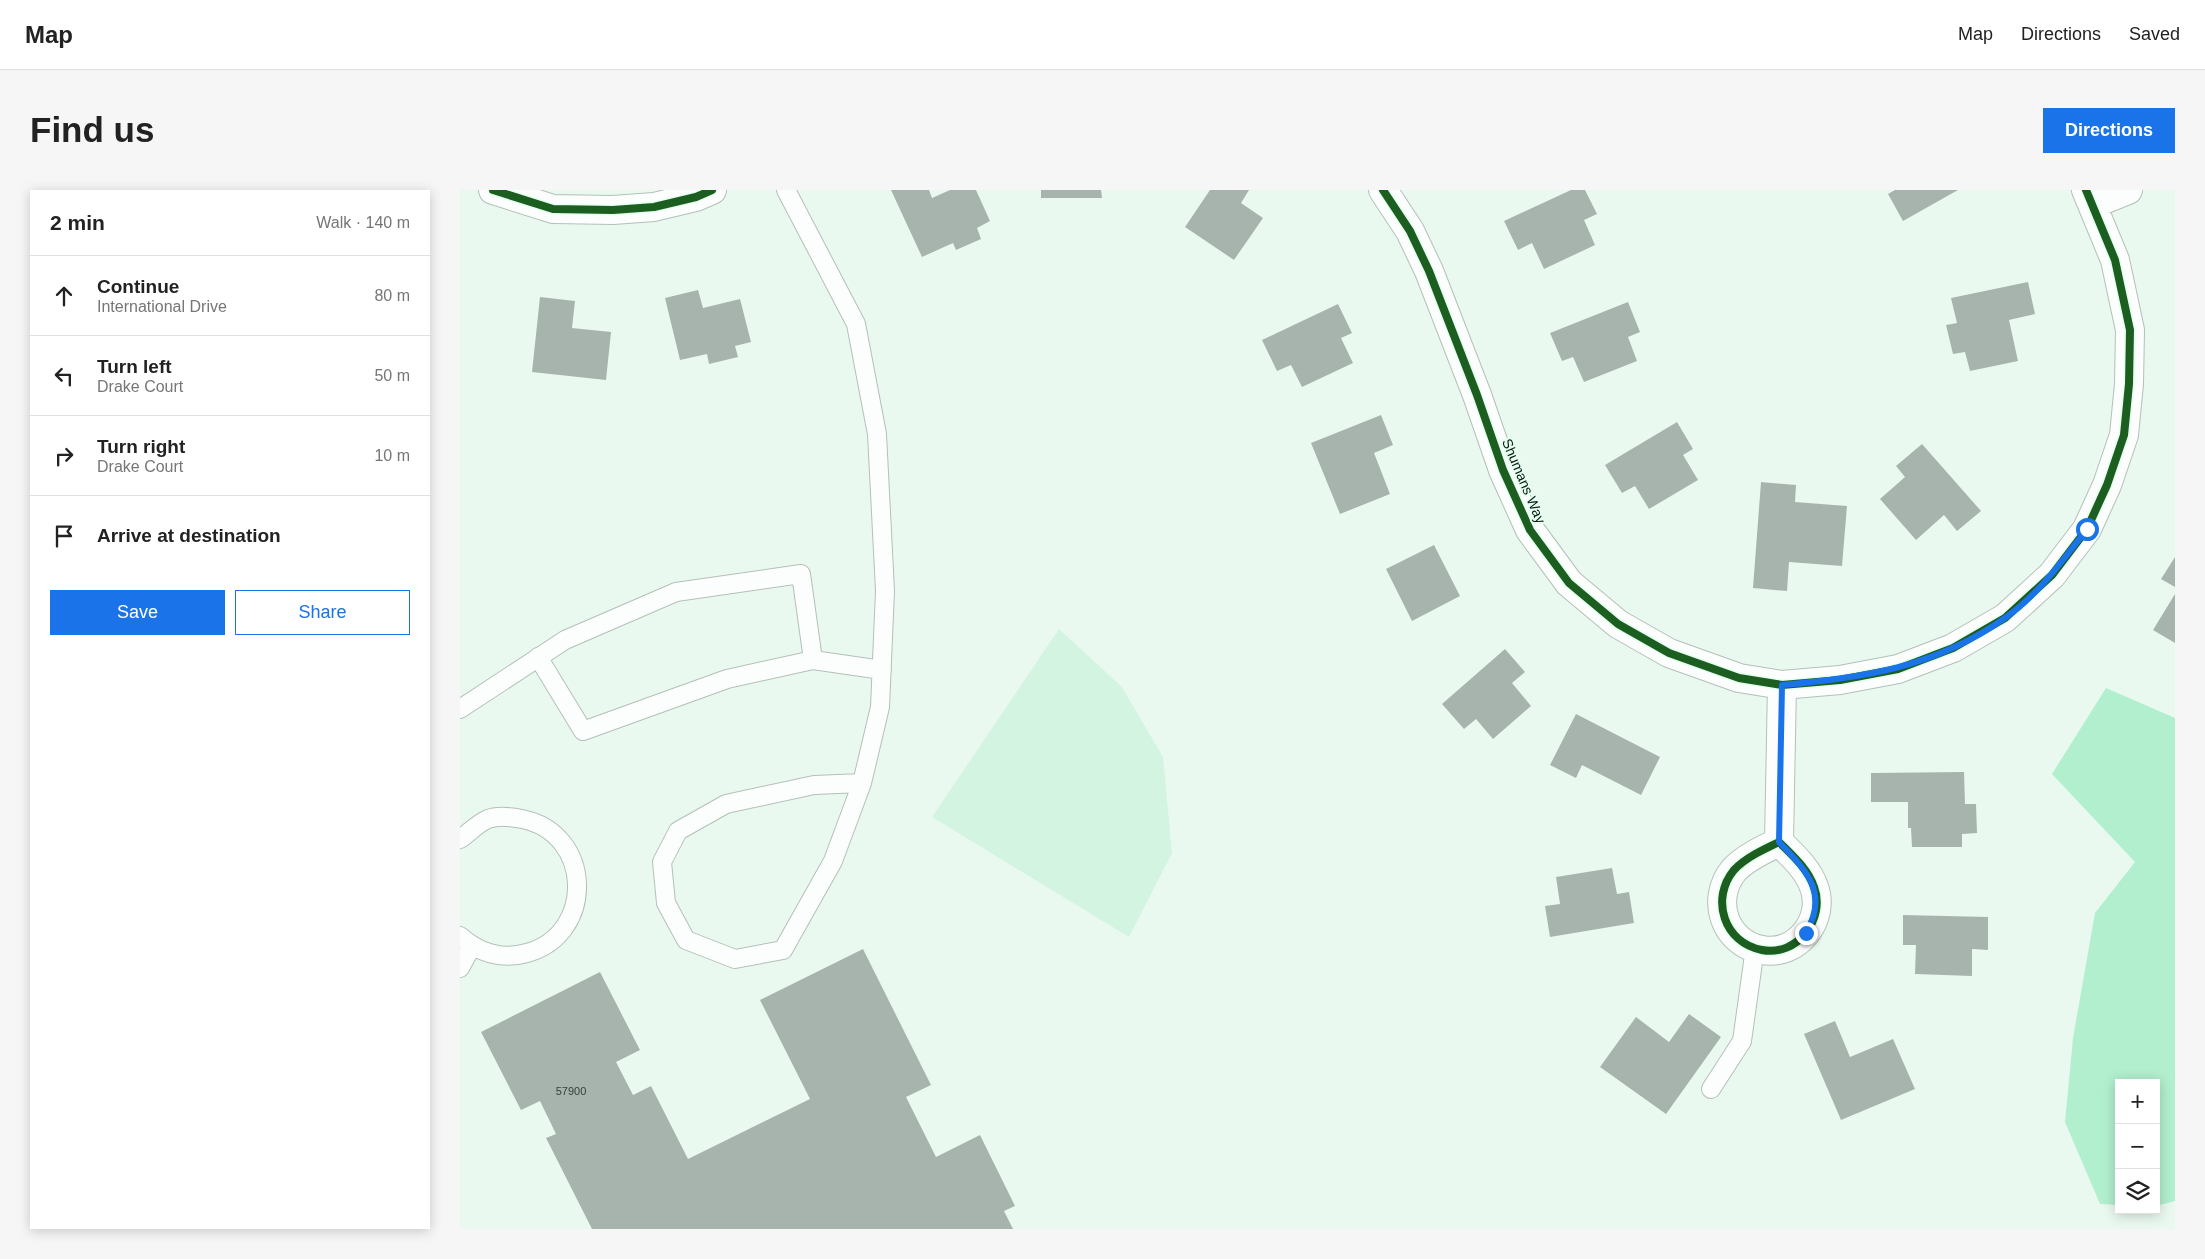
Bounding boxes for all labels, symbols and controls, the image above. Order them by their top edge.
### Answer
text: Map [25,21,73,48]
text: Map [1958,24,1993,44]
text: Directions [2021,24,2101,44]
text: Saved [2129,24,2180,44]
button: Directions [2043,108,2175,153]
text: Find us [30,110,154,149]
text: 2 min [50,211,105,234]
text: Walk · 140 m [316,214,410,231]
text: Continue [97,276,179,297]
icon: ahead [50,282,78,310]
text: 80 m [374,287,410,304]
text: International Drive [97,298,227,315]
text: Turn left [97,356,172,377]
icon: left [50,362,78,390]
text: 50 m [374,367,410,384]
text: Drake Court [97,378,183,395]
text: Turn right [97,436,185,457]
street label: Shumans Way [1499,436,1549,526]
icon: right [50,442,78,470]
text: 10 m [374,447,410,464]
text: Drake Court [97,458,183,475]
route start [2076,518,2099,541]
icon: arrive [50,522,78,550]
text: Arrive at destination [97,525,281,546]
button: Save [50,590,225,635]
button: Share [235,590,410,635]
route end [1795,922,1818,945]
map controls [2115,1079,2160,1214]
button: + [2115,1079,2160,1124]
house number: 57900 [556,1085,586,1097]
button: − [2115,1124,2160,1169]
button: layers [2115,1169,2160,1214]

